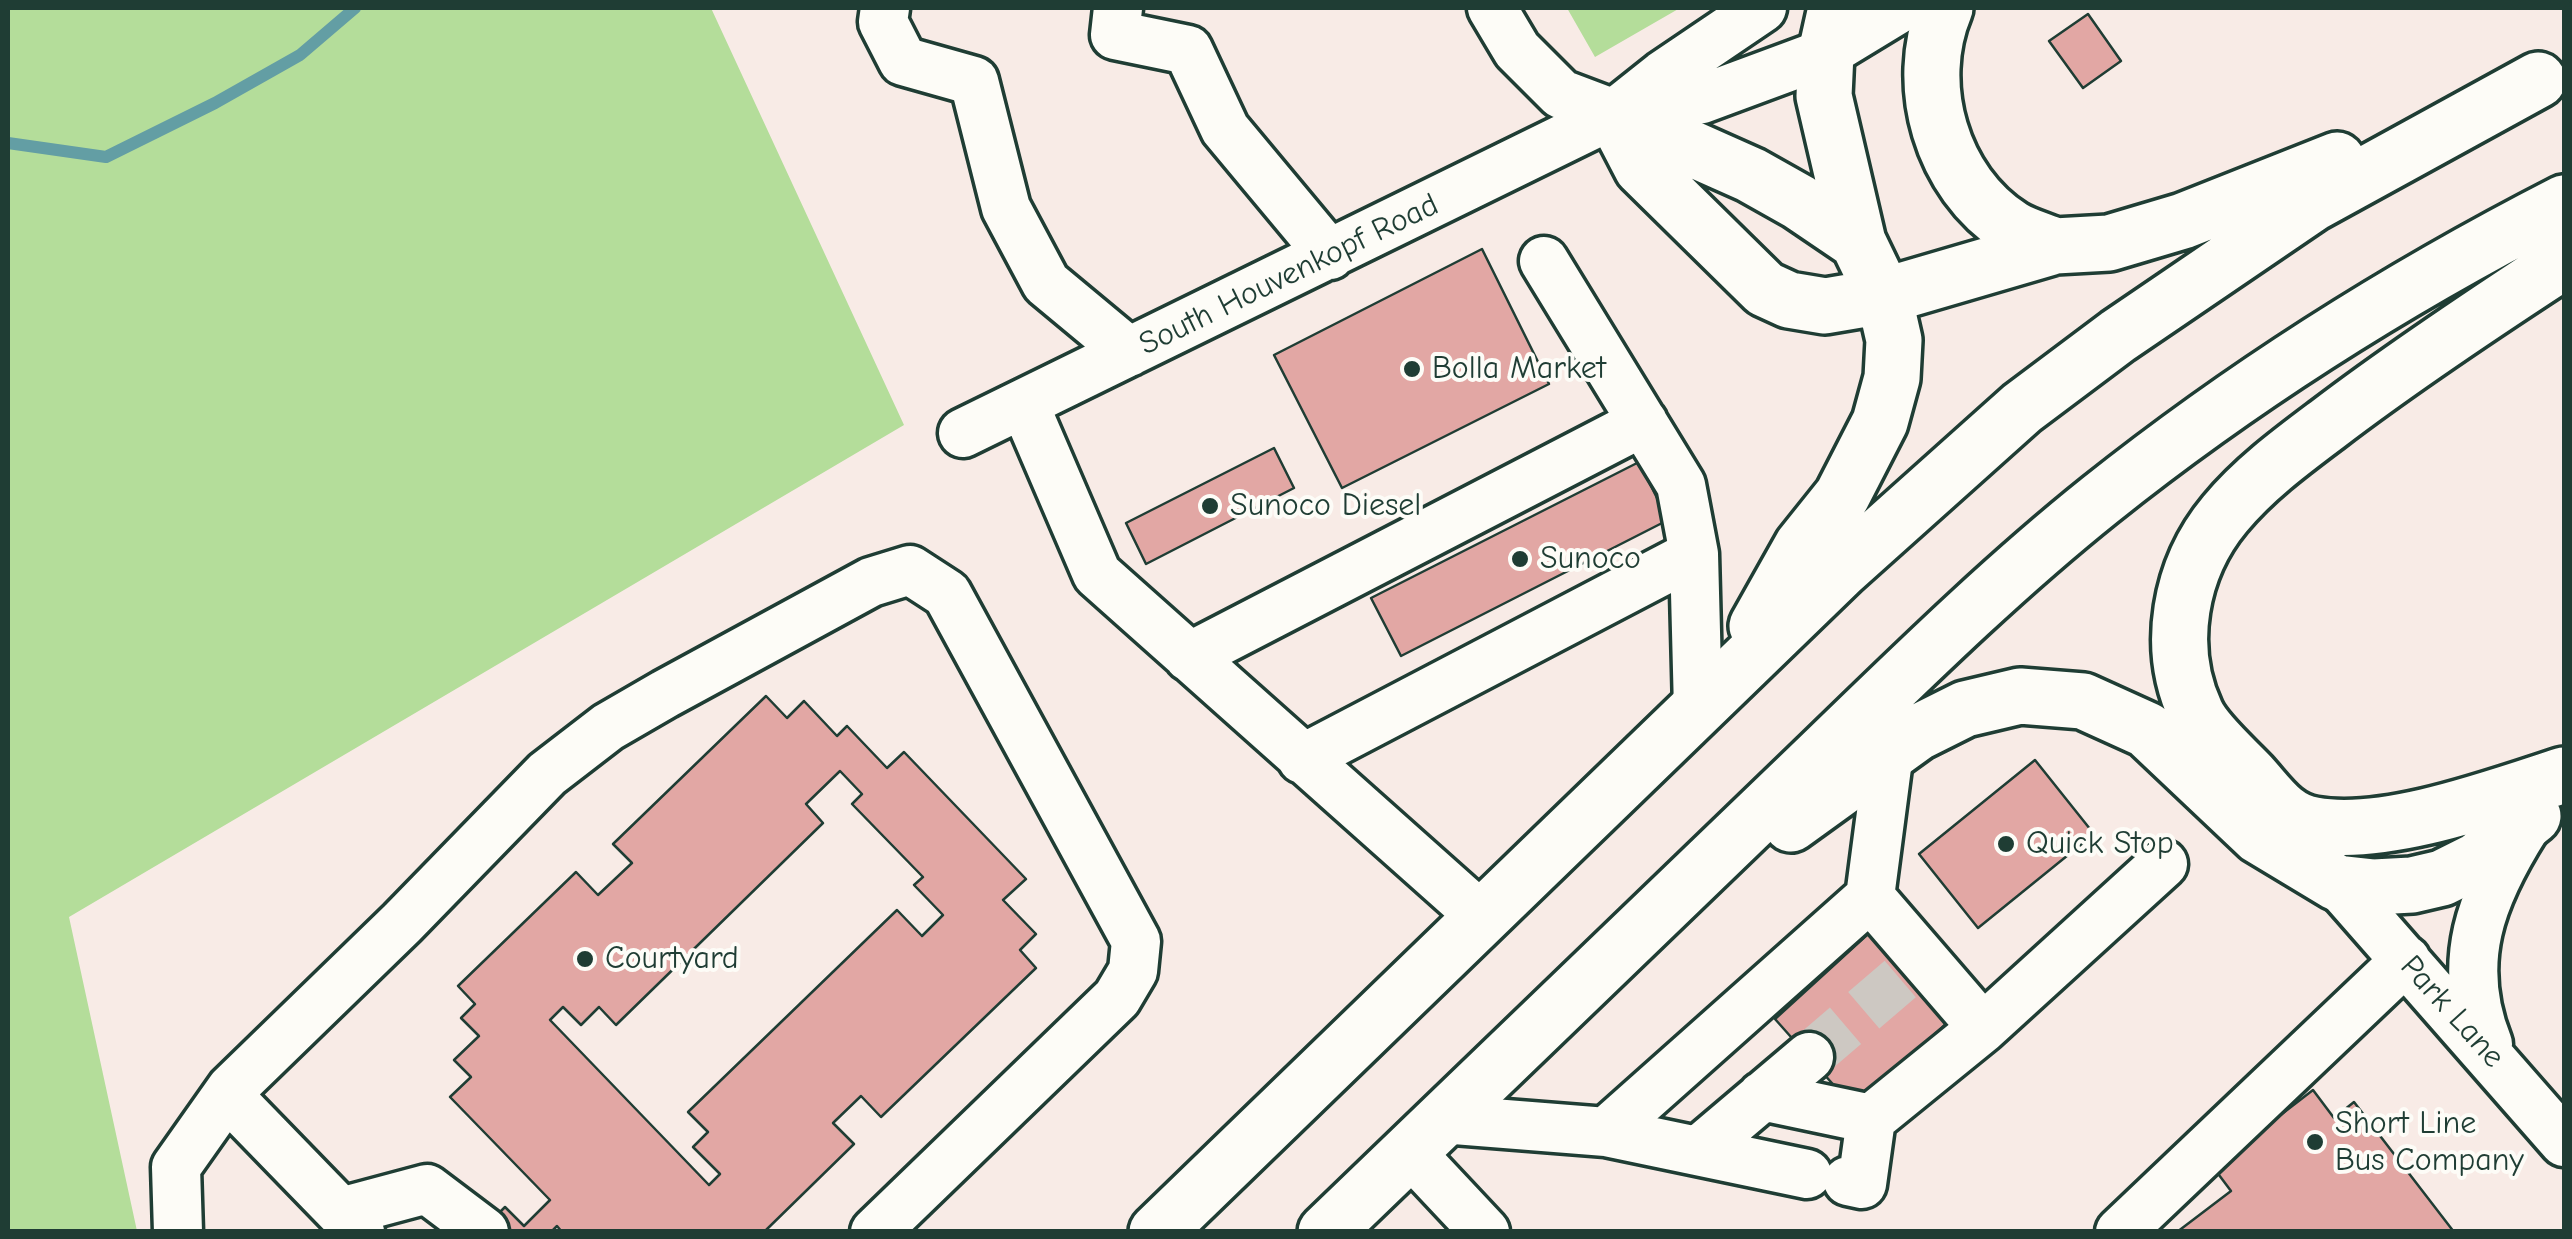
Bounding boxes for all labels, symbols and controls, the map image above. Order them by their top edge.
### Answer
street label: South Houvenkopf Road [1133,186,1445,364]
place label: Bolla Market [1432,350,1606,388]
marker: Bolla Market [1401,358,1423,380]
place label: Sunoco Diesel [1230,487,1421,525]
marker: Sunoco Diesel [1199,495,1221,517]
place label: Sunoco [1540,540,1641,578]
marker: Sunoco [1509,548,1531,570]
place label: Quick Stop [2026,825,2174,863]
marker: Quick Stop [1995,833,2017,855]
place label: Courtyard [605,940,739,978]
marker: Courtyard [574,948,596,970]
street label: Park Lane [2392,948,2512,1076]
place label: Short Line Bus Company [2335,1105,2524,1180]
marker: Short Line Bus Company [2304,1131,2326,1153]

